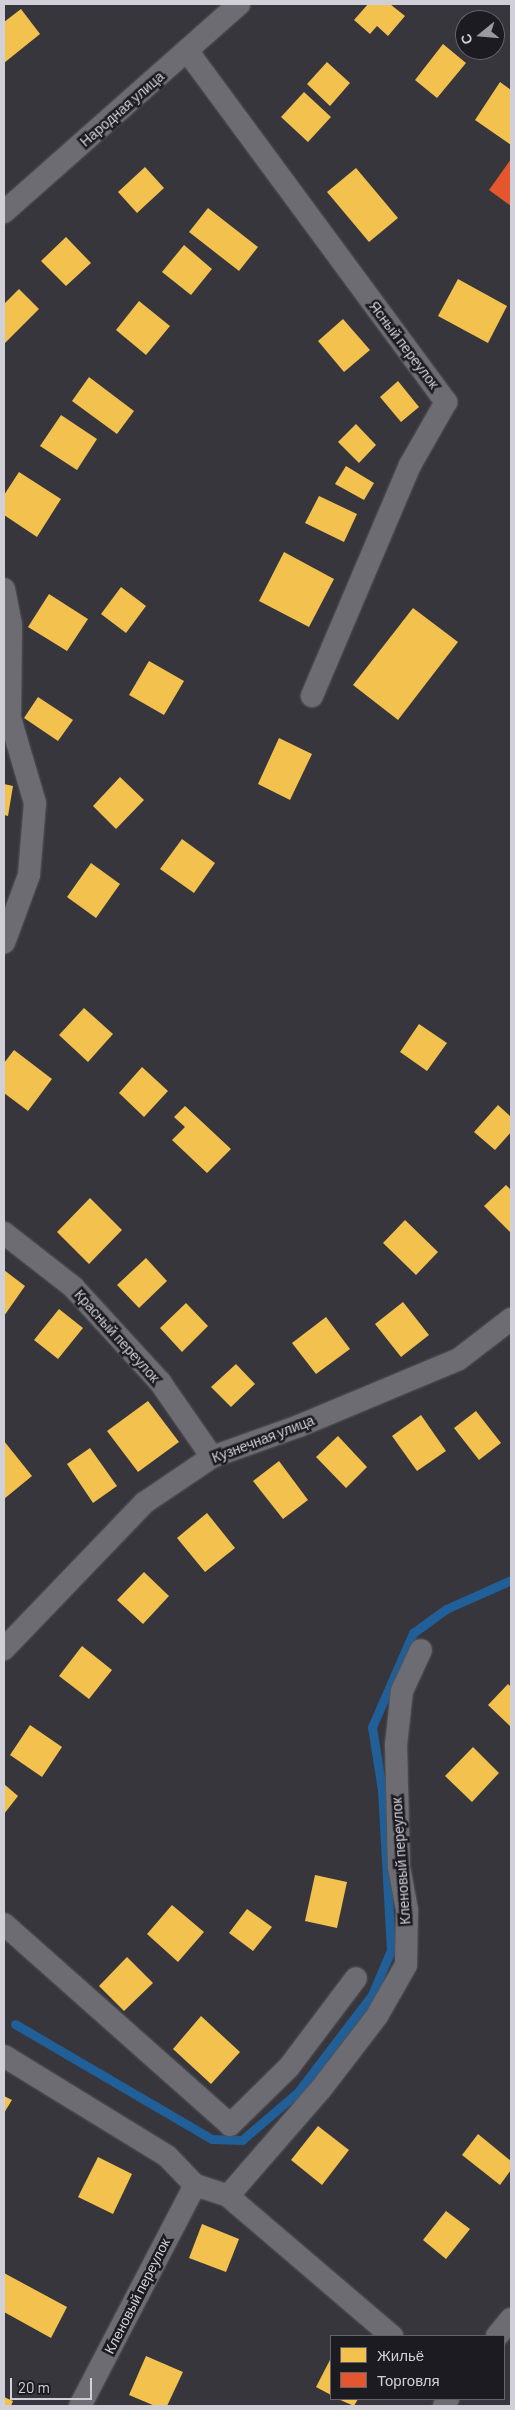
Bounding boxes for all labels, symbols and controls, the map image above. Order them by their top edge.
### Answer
north arrow [455,10,505,60]
text: С [457,32,476,47]
street label: Народная улица [77,68,167,150]
street label: Ясный переулок [366,298,442,392]
street label: Красный переулок [71,1286,163,1386]
street label: Кузнечная улица [209,1412,317,1466]
street label: Кленовый переулок [388,1797,414,1925]
street label: Кленовый переулок [101,2235,173,2357]
legend [330,2335,505,2400]
text: Жильё [377,2346,424,2364]
scale bar [12,2368,95,2400]
text: Торговля [377,2371,440,2389]
text: 20 m [18,2378,50,2396]

